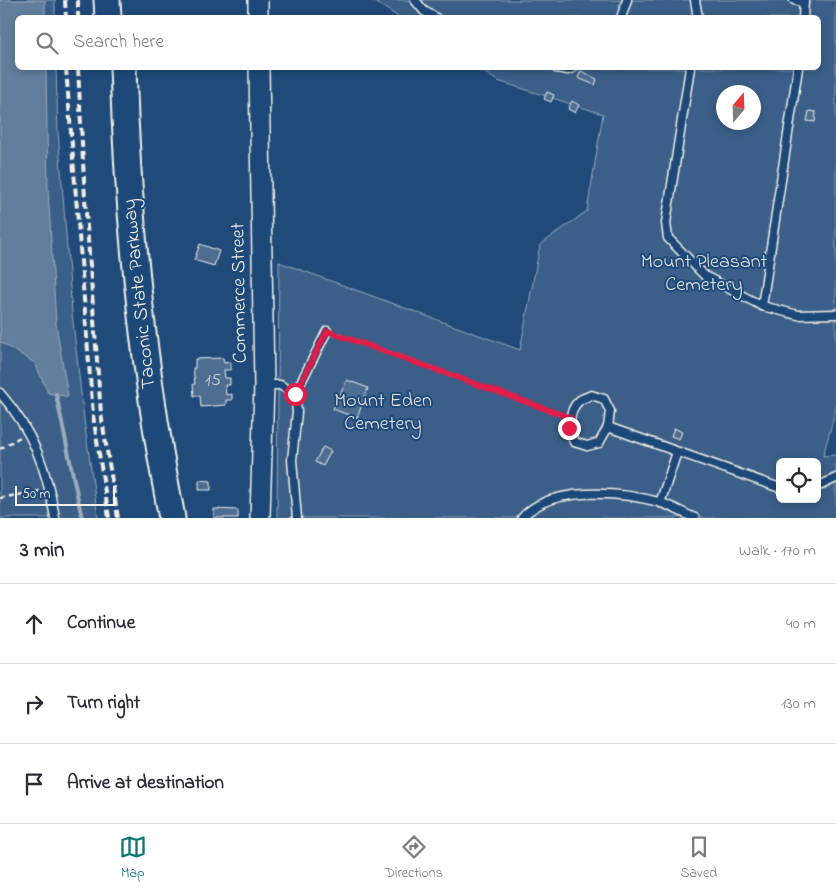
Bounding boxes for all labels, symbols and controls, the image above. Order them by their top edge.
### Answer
search box [15,15,821,70]
icon: search [33,29,61,57]
text: Search here [73,29,164,56]
north arrow [716,85,761,130]
street label: Taconic State Parkway [116,197,164,391]
street label: Commerce Street [224,222,256,364]
park label: Mount Pleasant Cemetery [641,248,768,300]
house number: 15 [205,368,221,394]
route start [284,383,307,406]
park label: Mount Eden Cemetery [334,387,432,439]
route end [558,417,581,440]
map controls [776,458,821,503]
button: locate [776,458,821,503]
scale bar [15,483,115,506]
text: 50 m [22,484,50,505]
text: 3 min [20,536,64,566]
text: Walk · 170 m [739,539,816,563]
icon: ahead [20,610,48,638]
text: Continue [67,610,135,637]
text: 40 m [786,612,816,636]
icon: right [20,690,48,718]
text: Turn right [67,690,140,717]
text: 130 m [781,692,816,716]
icon: arrive [20,770,48,798]
text: Arrive at destination [67,770,224,797]
tab: Map [119,833,147,884]
tab: Directions [385,833,443,884]
tab: Saved [681,833,717,884]

